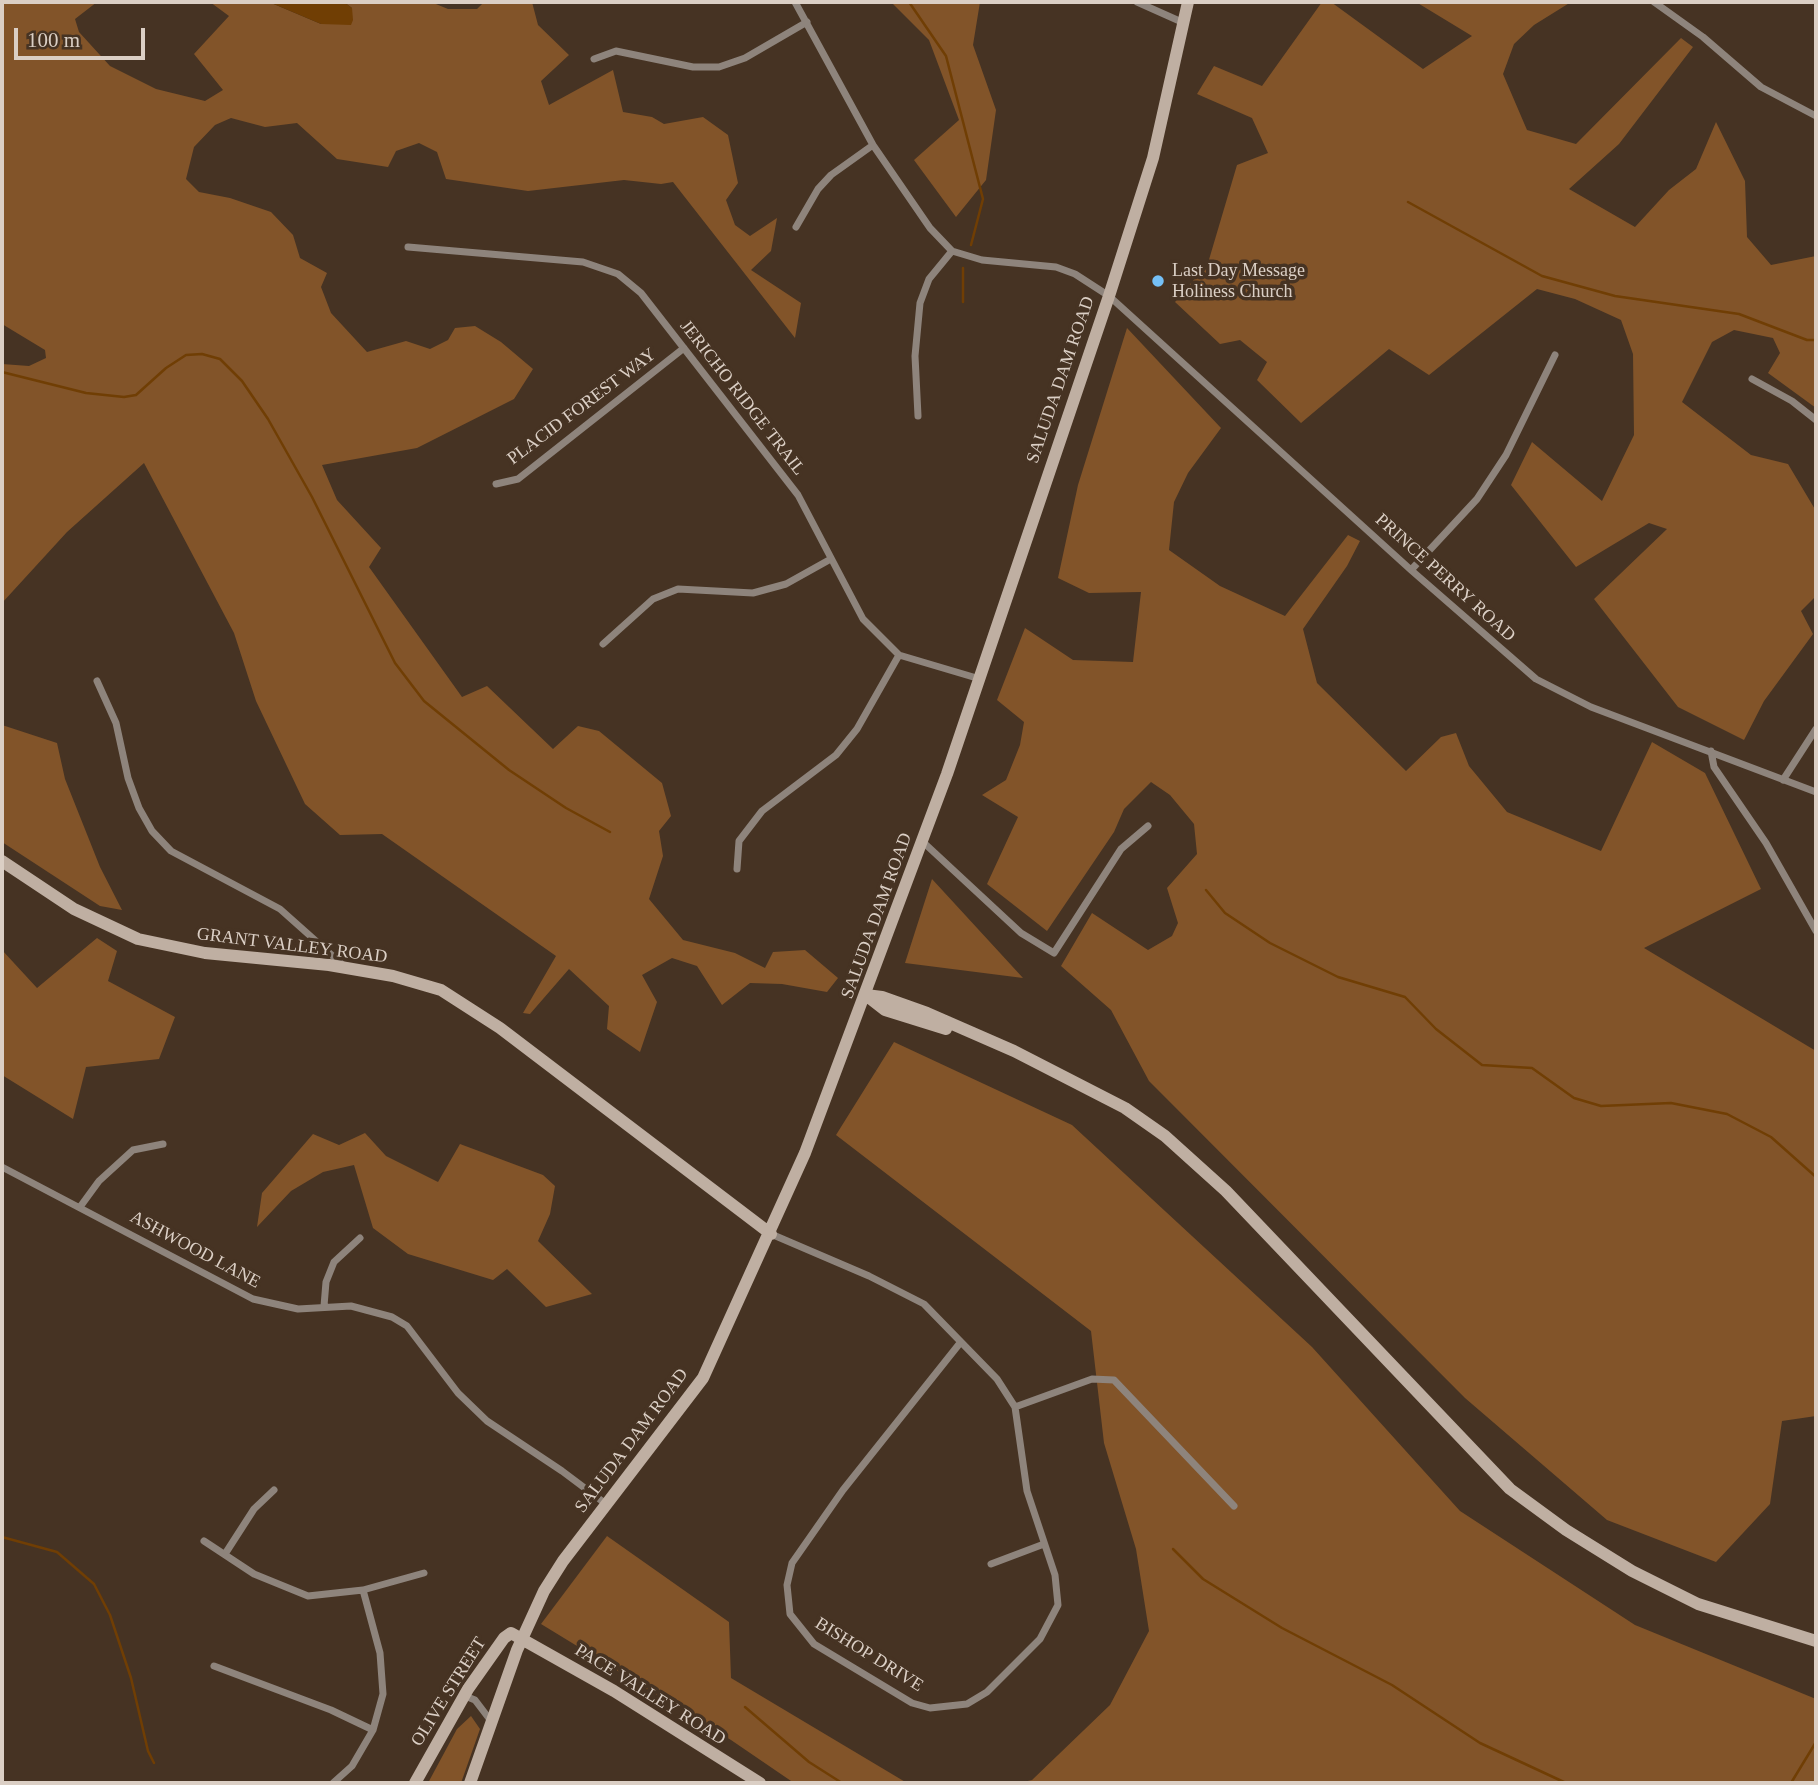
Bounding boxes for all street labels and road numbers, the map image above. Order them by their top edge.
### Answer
street label: SALUDA DAM ROAD [1022,294,1100,466]
street label: JERICHO RIDGE TRAIL [675,316,809,480]
street label: PLACID FOREST WAY [503,344,661,470]
street label: PRINCE PERRY ROAD [1371,509,1519,647]
street label: SALUDA DAM ROAD [837,830,917,1002]
street label: GRANT VALLEY ROAD [196,924,388,968]
street label: ASHWOOD LANE [126,1207,264,1293]
street label: SALUDA DAM ROAD [571,1365,693,1517]
street label: BISHOP DRIVE [811,1613,927,1697]
street label: OLIVE STREET [407,1633,491,1751]
street label: PACE VALLEY ROAD [570,1640,730,1750]

